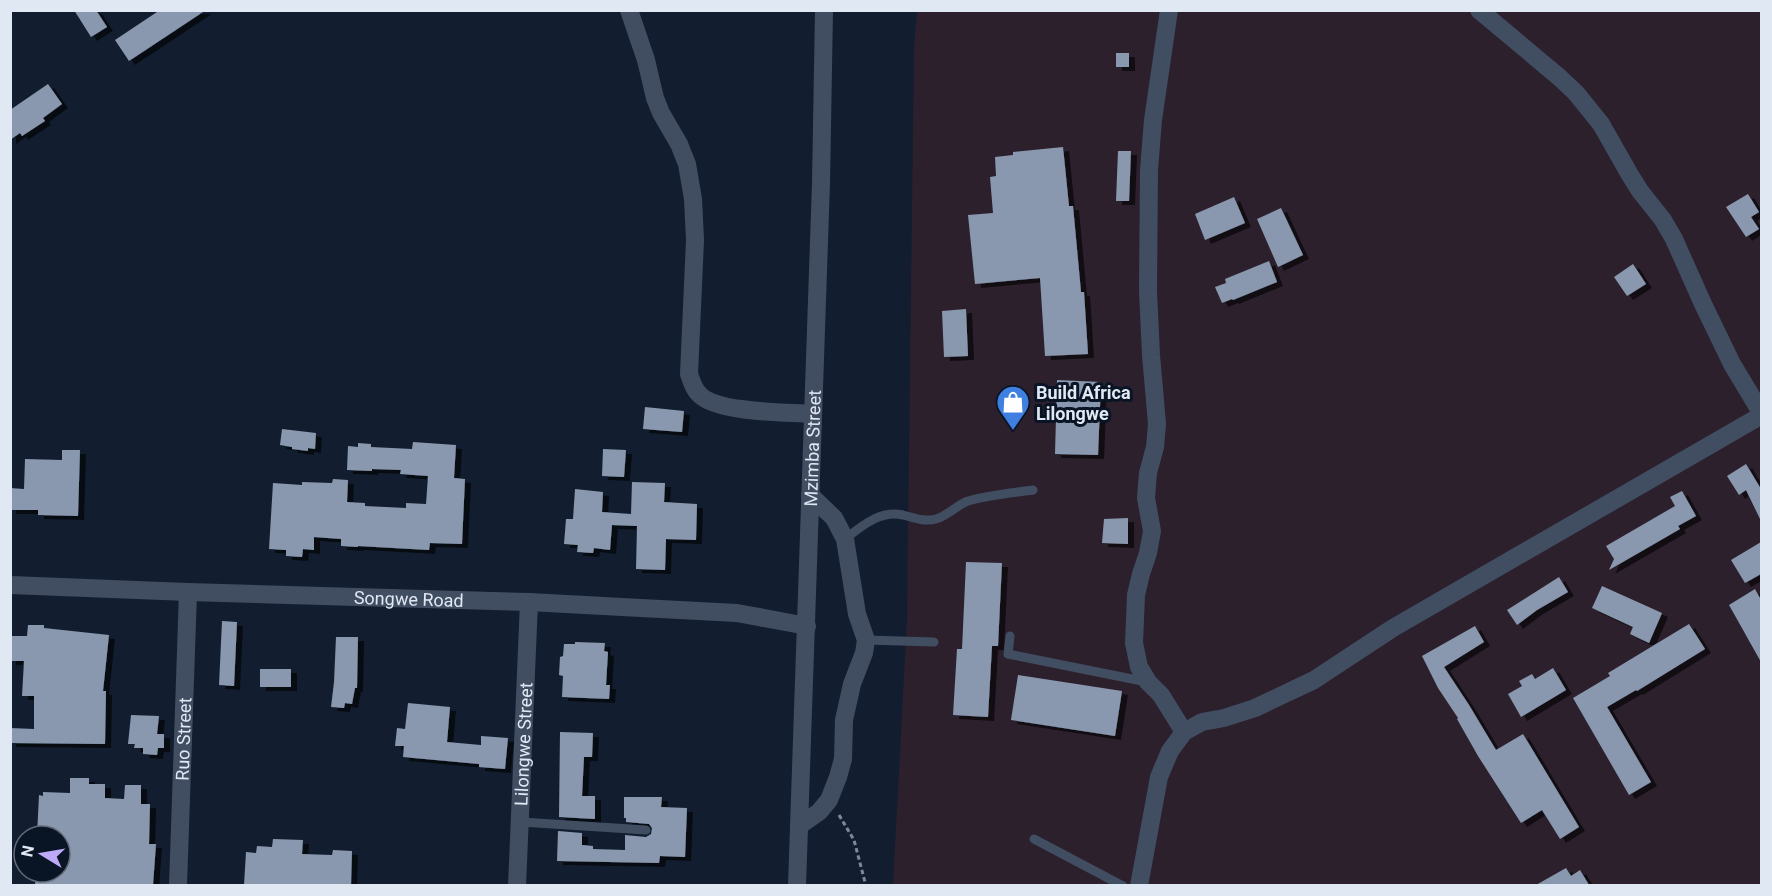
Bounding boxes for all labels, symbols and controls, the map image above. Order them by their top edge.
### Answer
place label: Build Africa Lilongwe [1036,382,1131,424]
shop icon: Build Africa Lilongwe [995,384,1031,431]
street label: Mzimba Street [799,389,824,507]
street label: Songwe Road [354,586,464,611]
street label: Lilongwe Street [510,682,536,806]
street label: Ruo Street [171,697,195,781]
north arrow [12,824,72,884]
text: N [17,844,38,859]

